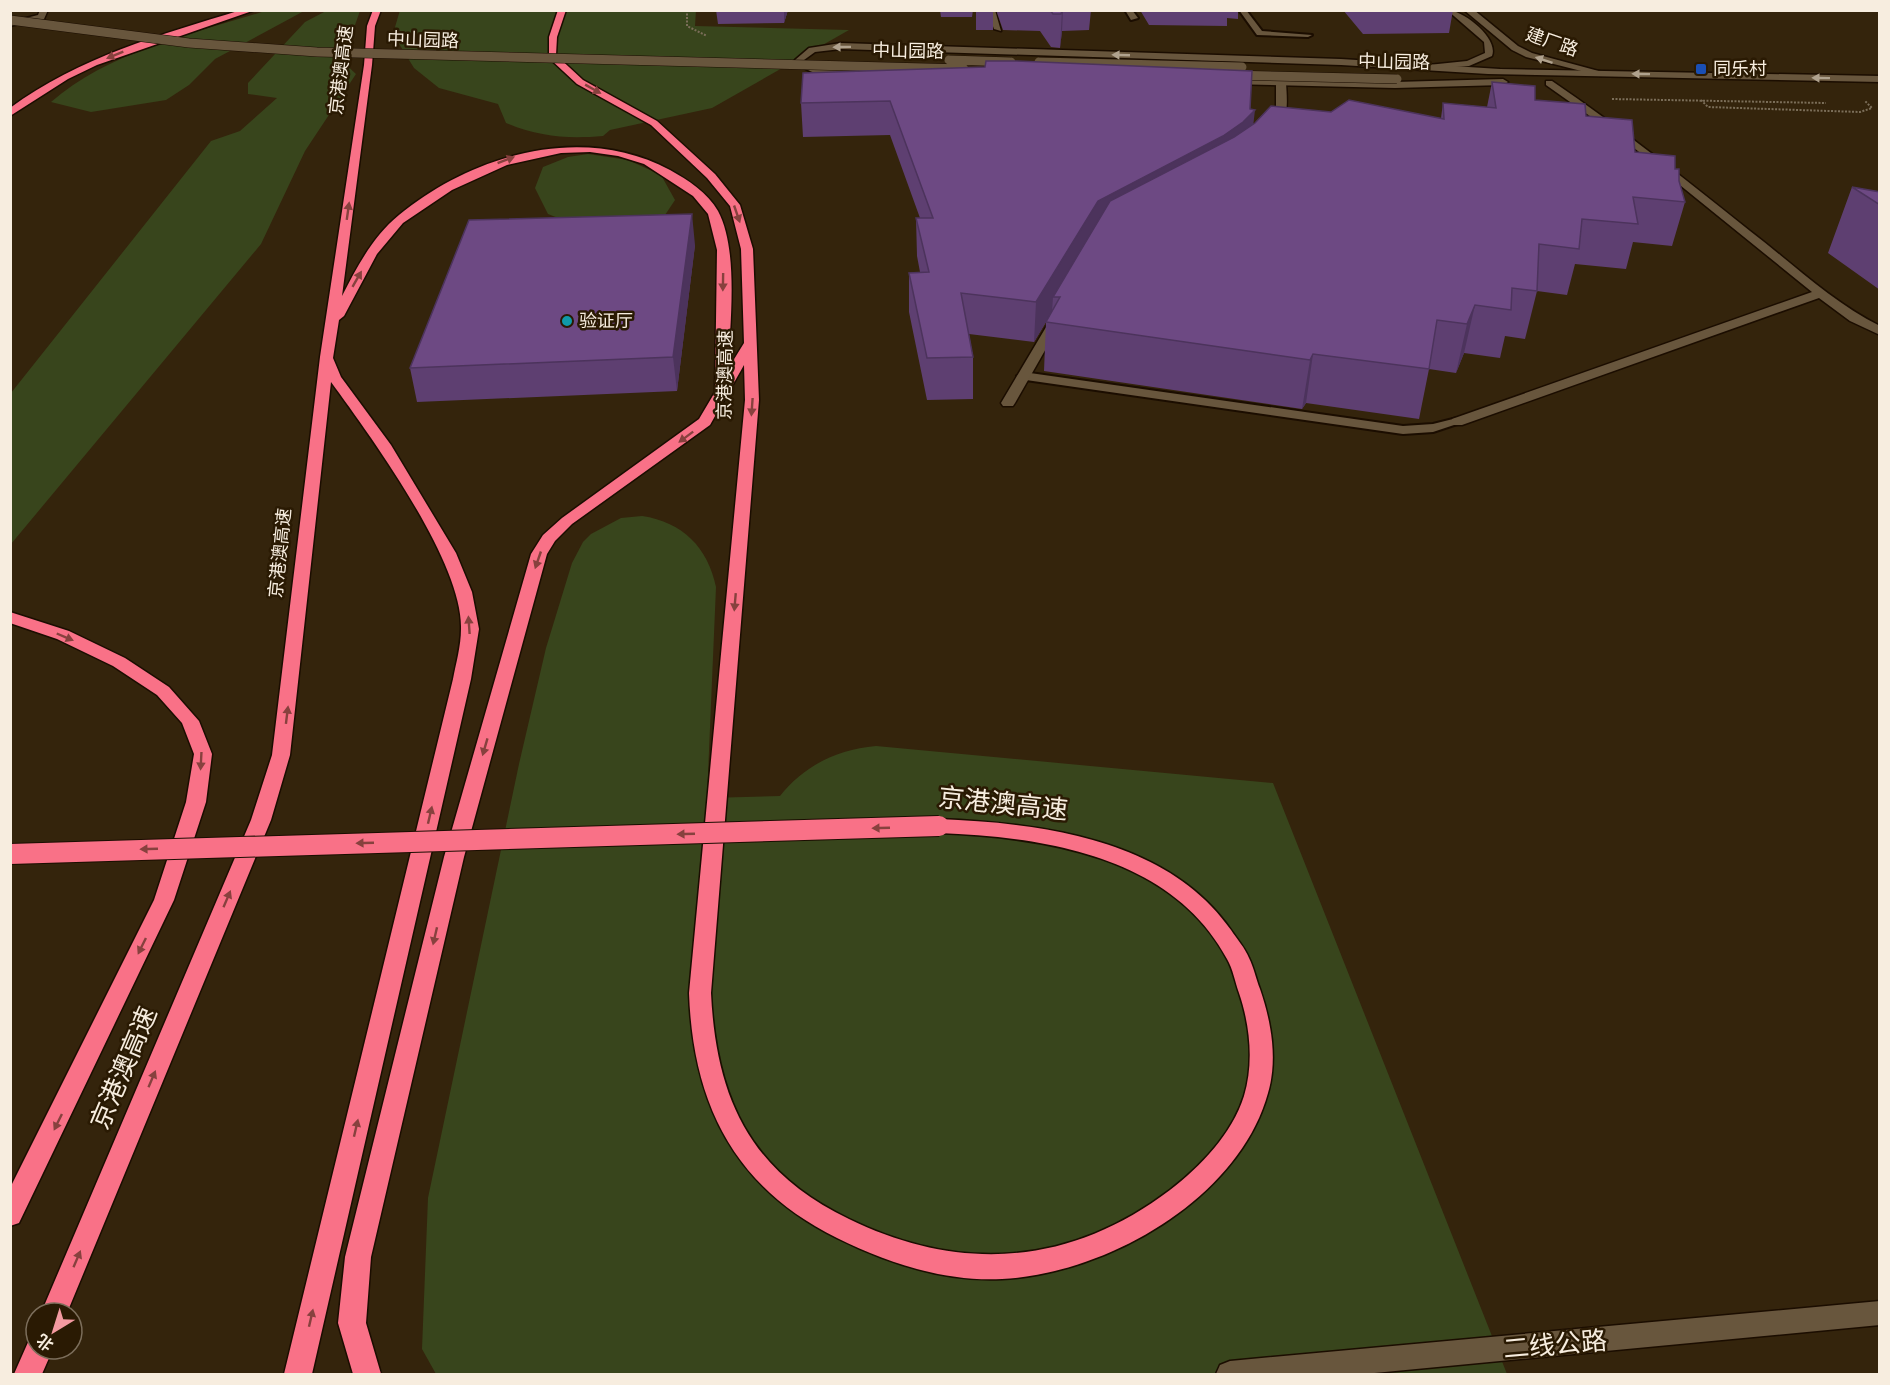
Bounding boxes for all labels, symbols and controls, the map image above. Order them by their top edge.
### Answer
street label: 建厂路 [1523,23,1581,61]
street label: 京港澳高速 [325,24,357,116]
street label: 中山园路 [387,28,459,52]
street label: 中山园路 [872,39,944,63]
one-way arrow [833,42,852,52]
one-way arrow [1111,50,1130,60]
street label: 中山园路 [1358,50,1430,74]
one-way arrow [106,51,124,60]
one-way arrow [1535,55,1553,64]
place label: 同乐村 [1713,58,1767,80]
marker: 同乐村 [1694,62,1708,76]
one-way arrow [1632,69,1651,79]
one-way arrow [1812,73,1831,83]
one-way arrow [584,84,601,94]
one-way arrow [497,155,515,165]
one-way arrow [343,201,352,220]
one-way arrow [733,205,743,223]
one-way arrow [352,271,363,287]
one-way arrow [718,272,728,291]
place label: 验证厅 [579,310,633,332]
marker: 验证厅 [560,314,574,328]
street label: 京港澳高速 [713,330,737,420]
one-way arrow [747,398,756,417]
one-way arrow [678,431,694,443]
street label: 京港澳高速 [264,507,296,599]
one-way arrow [532,551,542,569]
one-way arrow [730,592,740,611]
one-way arrow [464,615,473,634]
one-way arrow [57,632,75,642]
one-way arrow [282,705,291,724]
one-way arrow [479,738,489,756]
one-way arrow [196,752,205,771]
street label: 京港澳高速 [937,782,1069,826]
one-way arrow [426,806,436,825]
one-way arrow [871,823,890,832]
one-way arrow [677,829,696,838]
one-way arrow [356,838,375,848]
one-way arrow [140,845,159,854]
one-way arrow [222,890,232,908]
one-way arrow [430,926,439,945]
one-way arrow [138,937,147,954]
street label: 京港澳高速 [84,1002,164,1134]
one-way arrow [148,1070,157,1088]
one-way arrow [53,1113,62,1130]
one-way arrow [352,1119,362,1137]
one-way arrow [73,1250,82,1268]
north arrow [24,1301,84,1361]
one-way arrow [307,1308,317,1327]
street label: 二线公路 [1502,1325,1608,1365]
text: 北 [33,1330,57,1355]

